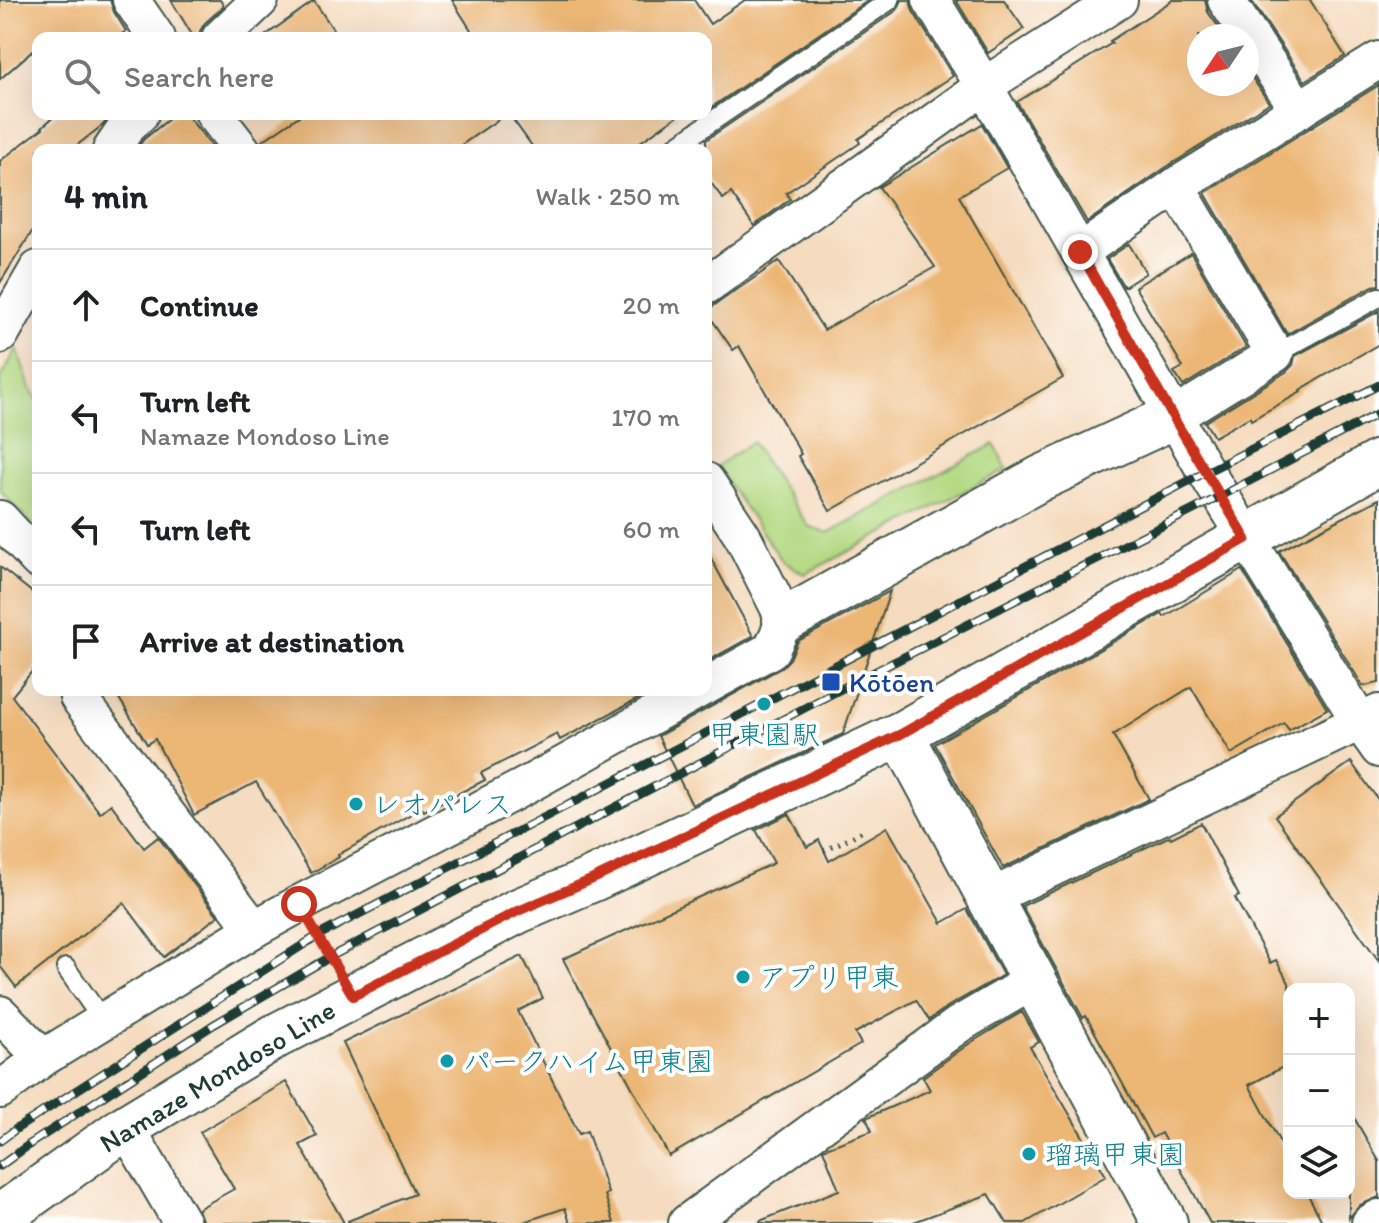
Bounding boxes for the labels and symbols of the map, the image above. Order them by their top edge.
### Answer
north arrow [1187,24,1259,96]
route end [1062,234,1098,270]
place label: Kōtōen [849,665,934,699]
marker: Kōtōen [820,671,842,693]
marker: 甲東園駅 [755,695,773,713]
place label: 甲東園駅 [708,717,820,751]
place label: レオパレス [372,787,512,821]
marker: レオパレス [347,795,365,813]
route start [281,886,317,922]
place label: アプリ甲東 [759,960,899,994]
marker: アプリ甲東 [734,968,752,986]
street label: Namaze Mondoso Line [93,992,341,1160]
place label: パークハイム甲東園 [463,1044,713,1078]
marker: パークハイム甲東園 [438,1052,456,1070]
place label: 瑠璃甲東園 [1045,1137,1185,1171]
marker: 瑠璃甲東園 [1020,1145,1038,1163]

